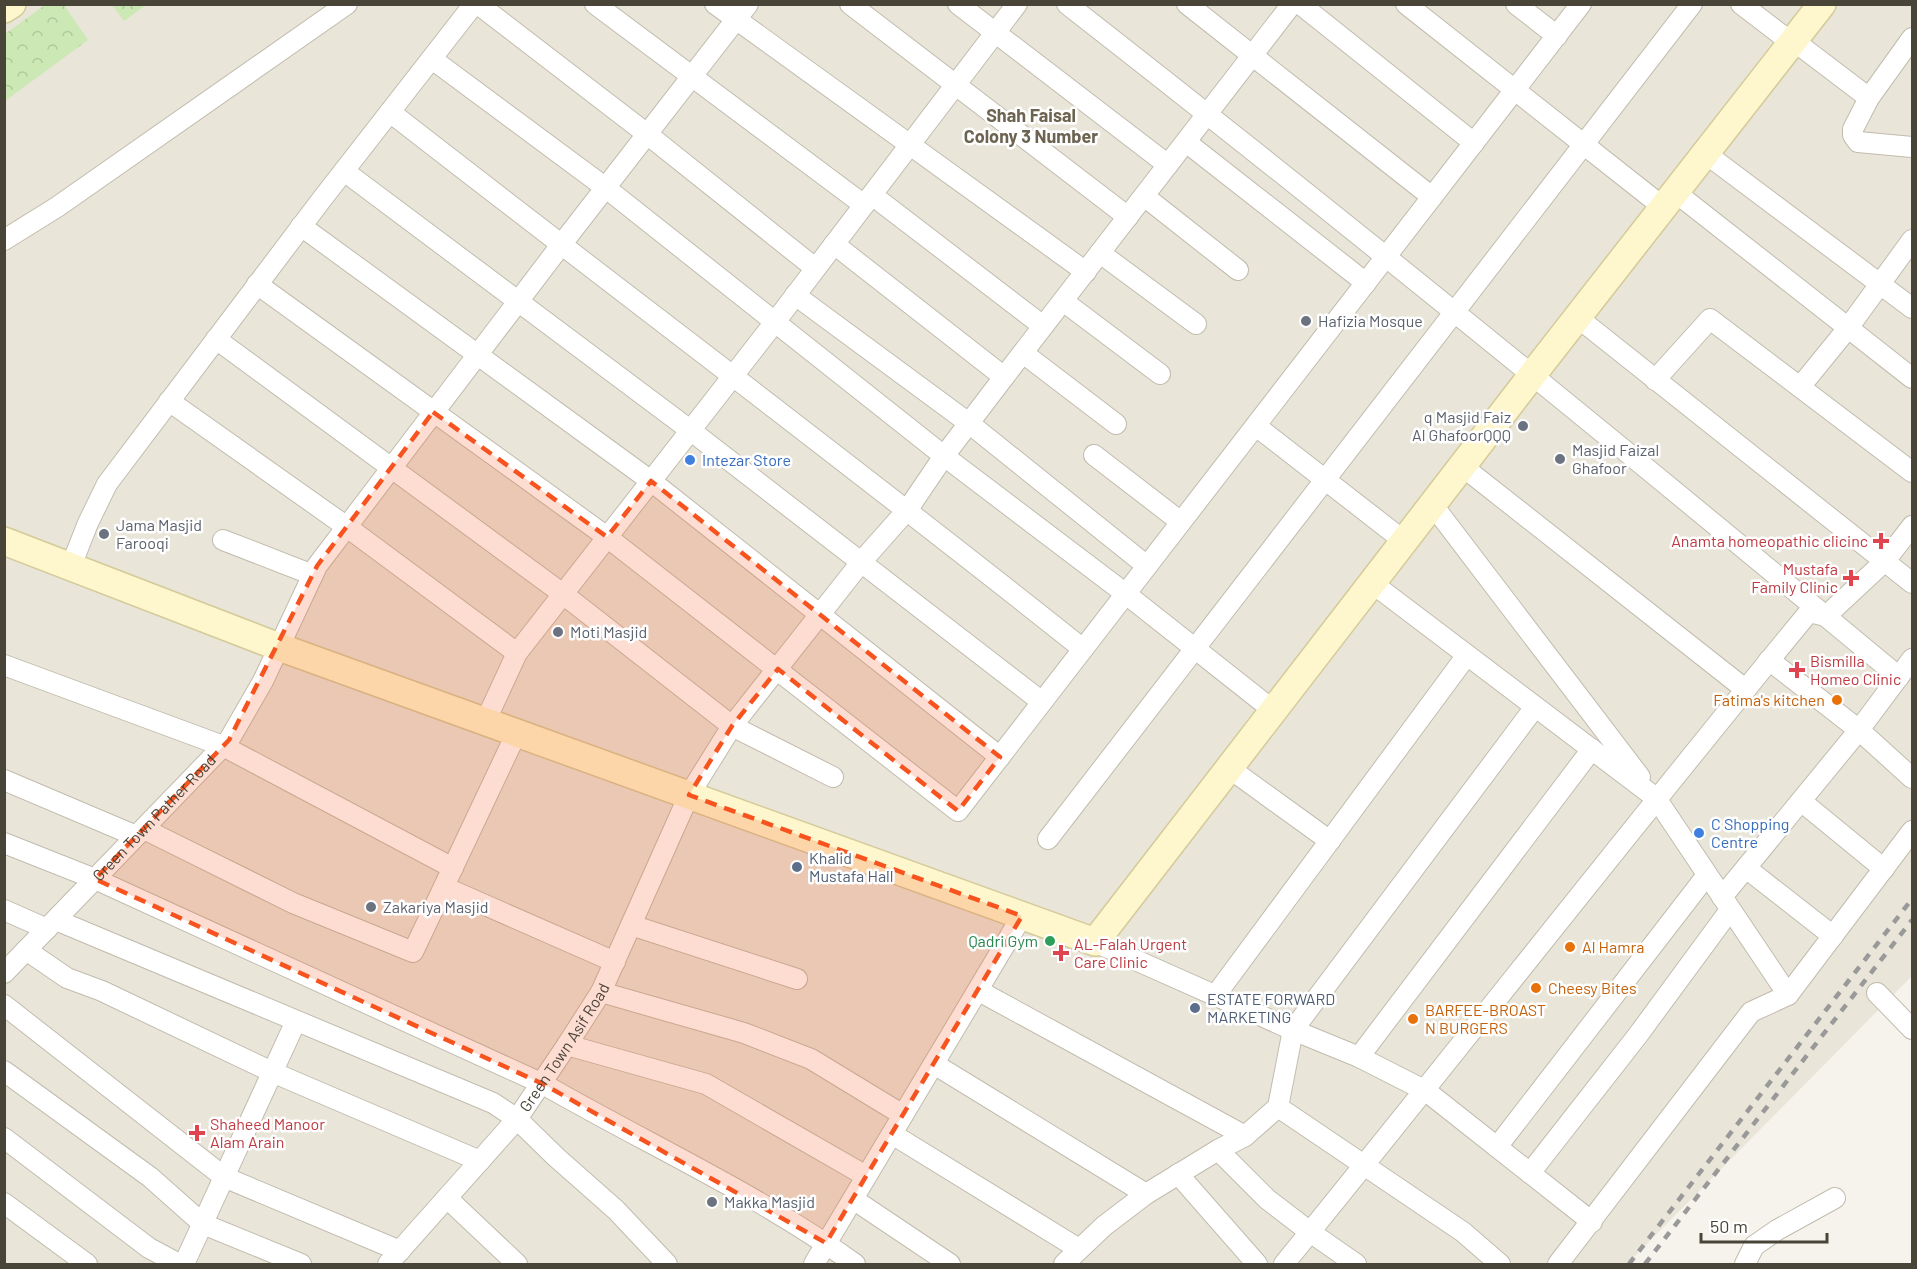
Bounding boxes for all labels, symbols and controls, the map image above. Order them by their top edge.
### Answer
district label: Shah Faisal Colony 3 Number [964,104,1098,147]
place label: Hafizia Mosque [1318,311,1423,330]
marker: Hafizia Mosque [1299,314,1313,328]
place label: q Masjid Faiz Al GhafoorQQQ [1412,407,1511,444]
marker: q Masjid Faiz Al GhafoorQQQ [1516,419,1530,433]
place label: Masjid Faizal Ghafoor [1572,440,1659,477]
place label: Intezar Store [702,450,791,469]
marker: Masjid Faizal Ghafoor [1553,452,1567,466]
marker: Intezar Store [683,453,697,467]
place label: Jama Masjid Farooqi [116,515,202,552]
marker: Jama Masjid Farooqi [97,527,111,541]
place label: Anamta homeopathic clicinc [1671,531,1868,550]
marker: Anamta homeopathic clicinc [1872,532,1890,550]
place label: Mustafa Family Clinic [1751,559,1838,596]
marker: Mustafa Family Clinic [1842,569,1860,587]
place label: Moti Masjid [570,622,647,641]
marker: Moti Masjid [551,625,565,639]
place label: Bismilla Homeo Clinic [1810,651,1901,688]
marker: Bismilla Homeo Clinic [1788,661,1806,679]
place label: Fatima's kitchen [1713,690,1825,709]
marker: Fatima's kitchen [1830,693,1844,707]
street label: Green Town Pather Road [88,750,219,885]
place label: C Shopping Centre [1711,814,1789,851]
marker: C Shopping Centre [1692,826,1706,840]
place label: Khalid Mustafa Hall [809,848,893,885]
marker: Khalid Mustafa Hall [790,860,804,874]
place label: Zakariya Masjid [383,897,489,916]
marker: Zakariya Masjid [364,900,378,914]
place label: Qadri Gym [968,931,1038,950]
marker: Qadri Gym [1043,934,1057,948]
place label: AL-Falah Urgent Care Clinic [1074,934,1187,971]
place label: Al Hamra [1582,937,1644,956]
marker: Al Hamra [1563,940,1577,954]
marker: AL-Falah Urgent Care Clinic [1052,944,1070,962]
place label: Cheesy Bites [1548,978,1637,997]
street label: Green Town Asif Road [515,980,613,1115]
marker: Cheesy Bites [1529,981,1543,995]
place label: ESTATE FORWARD MARKETING [1207,989,1335,1026]
place label: BARFEE-BROAST N BURGERS [1425,1000,1546,1037]
marker: ESTATE FORWARD MARKETING [1188,1001,1202,1015]
marker: BARFEE-BROAST N BURGERS [1406,1012,1420,1026]
place label: Shaheed Manoor Alam Arain [210,1114,325,1151]
marker: Shaheed Manoor Alam Arain [188,1124,206,1142]
place label: Makka Masjid [724,1192,815,1211]
marker: Makka Masjid [705,1195,719,1209]
scale bar [1701,1206,1827,1244]
text: 50 m [1710,1215,1748,1237]

